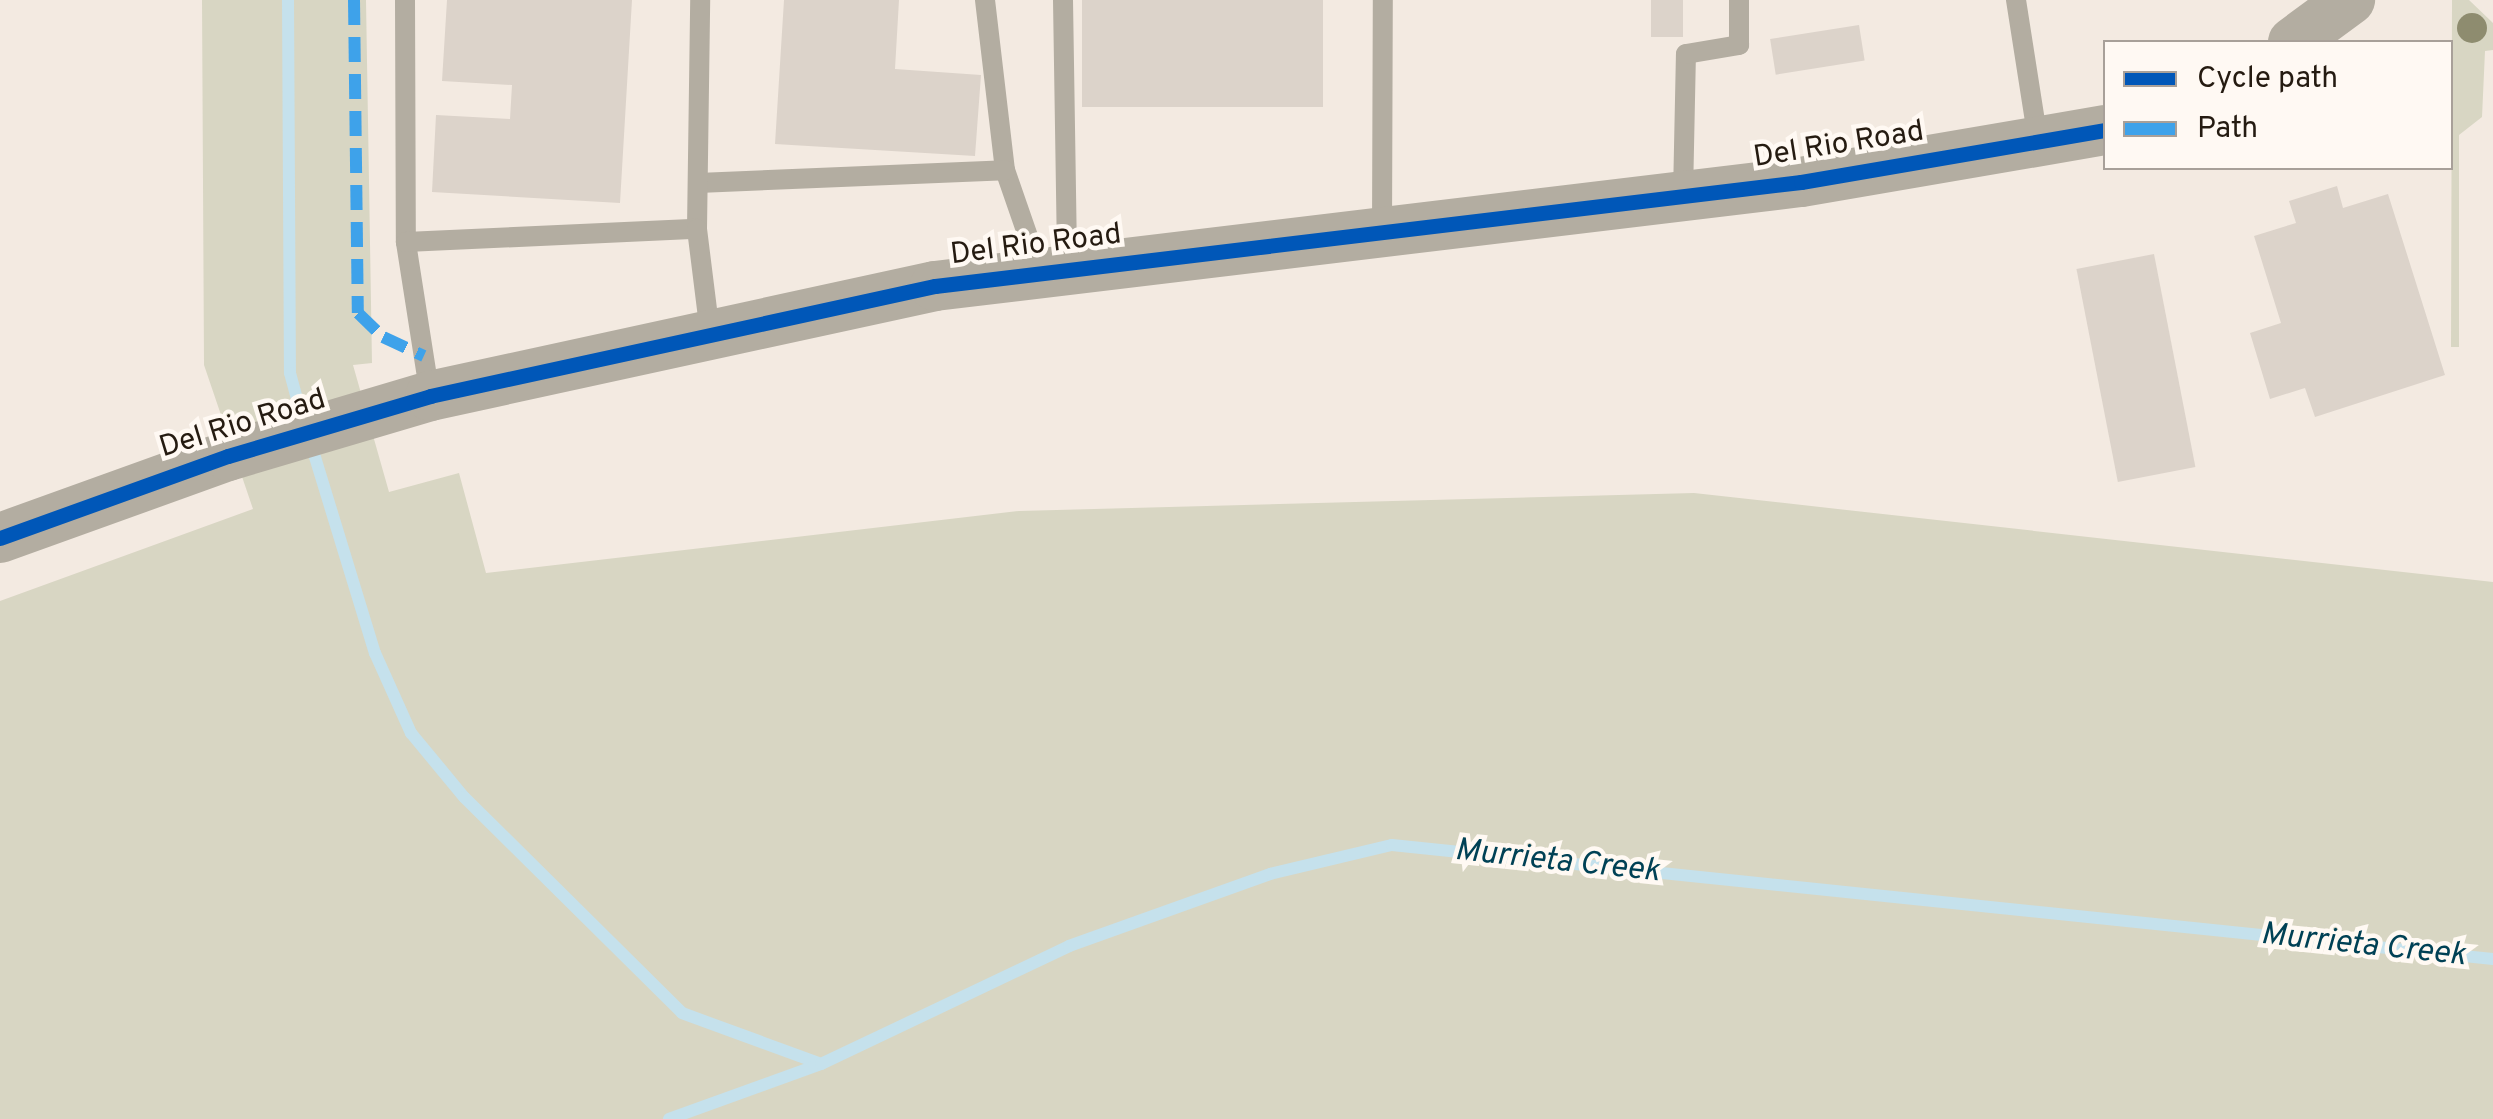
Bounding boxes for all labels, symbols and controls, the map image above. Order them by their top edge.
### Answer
legend [2103,40,2453,170]
text: Cycle path [2197,61,2338,98]
text: Path [2197,111,2258,148]
street label: Del Rio Road [1751,115,1927,177]
street label: Del Rio Road [948,218,1124,274]
street label: Del Rio Road [155,383,331,467]
water label: Murrieta Creek [1453,832,1661,892]
water label: Murrieta Creek [2259,916,2467,976]

